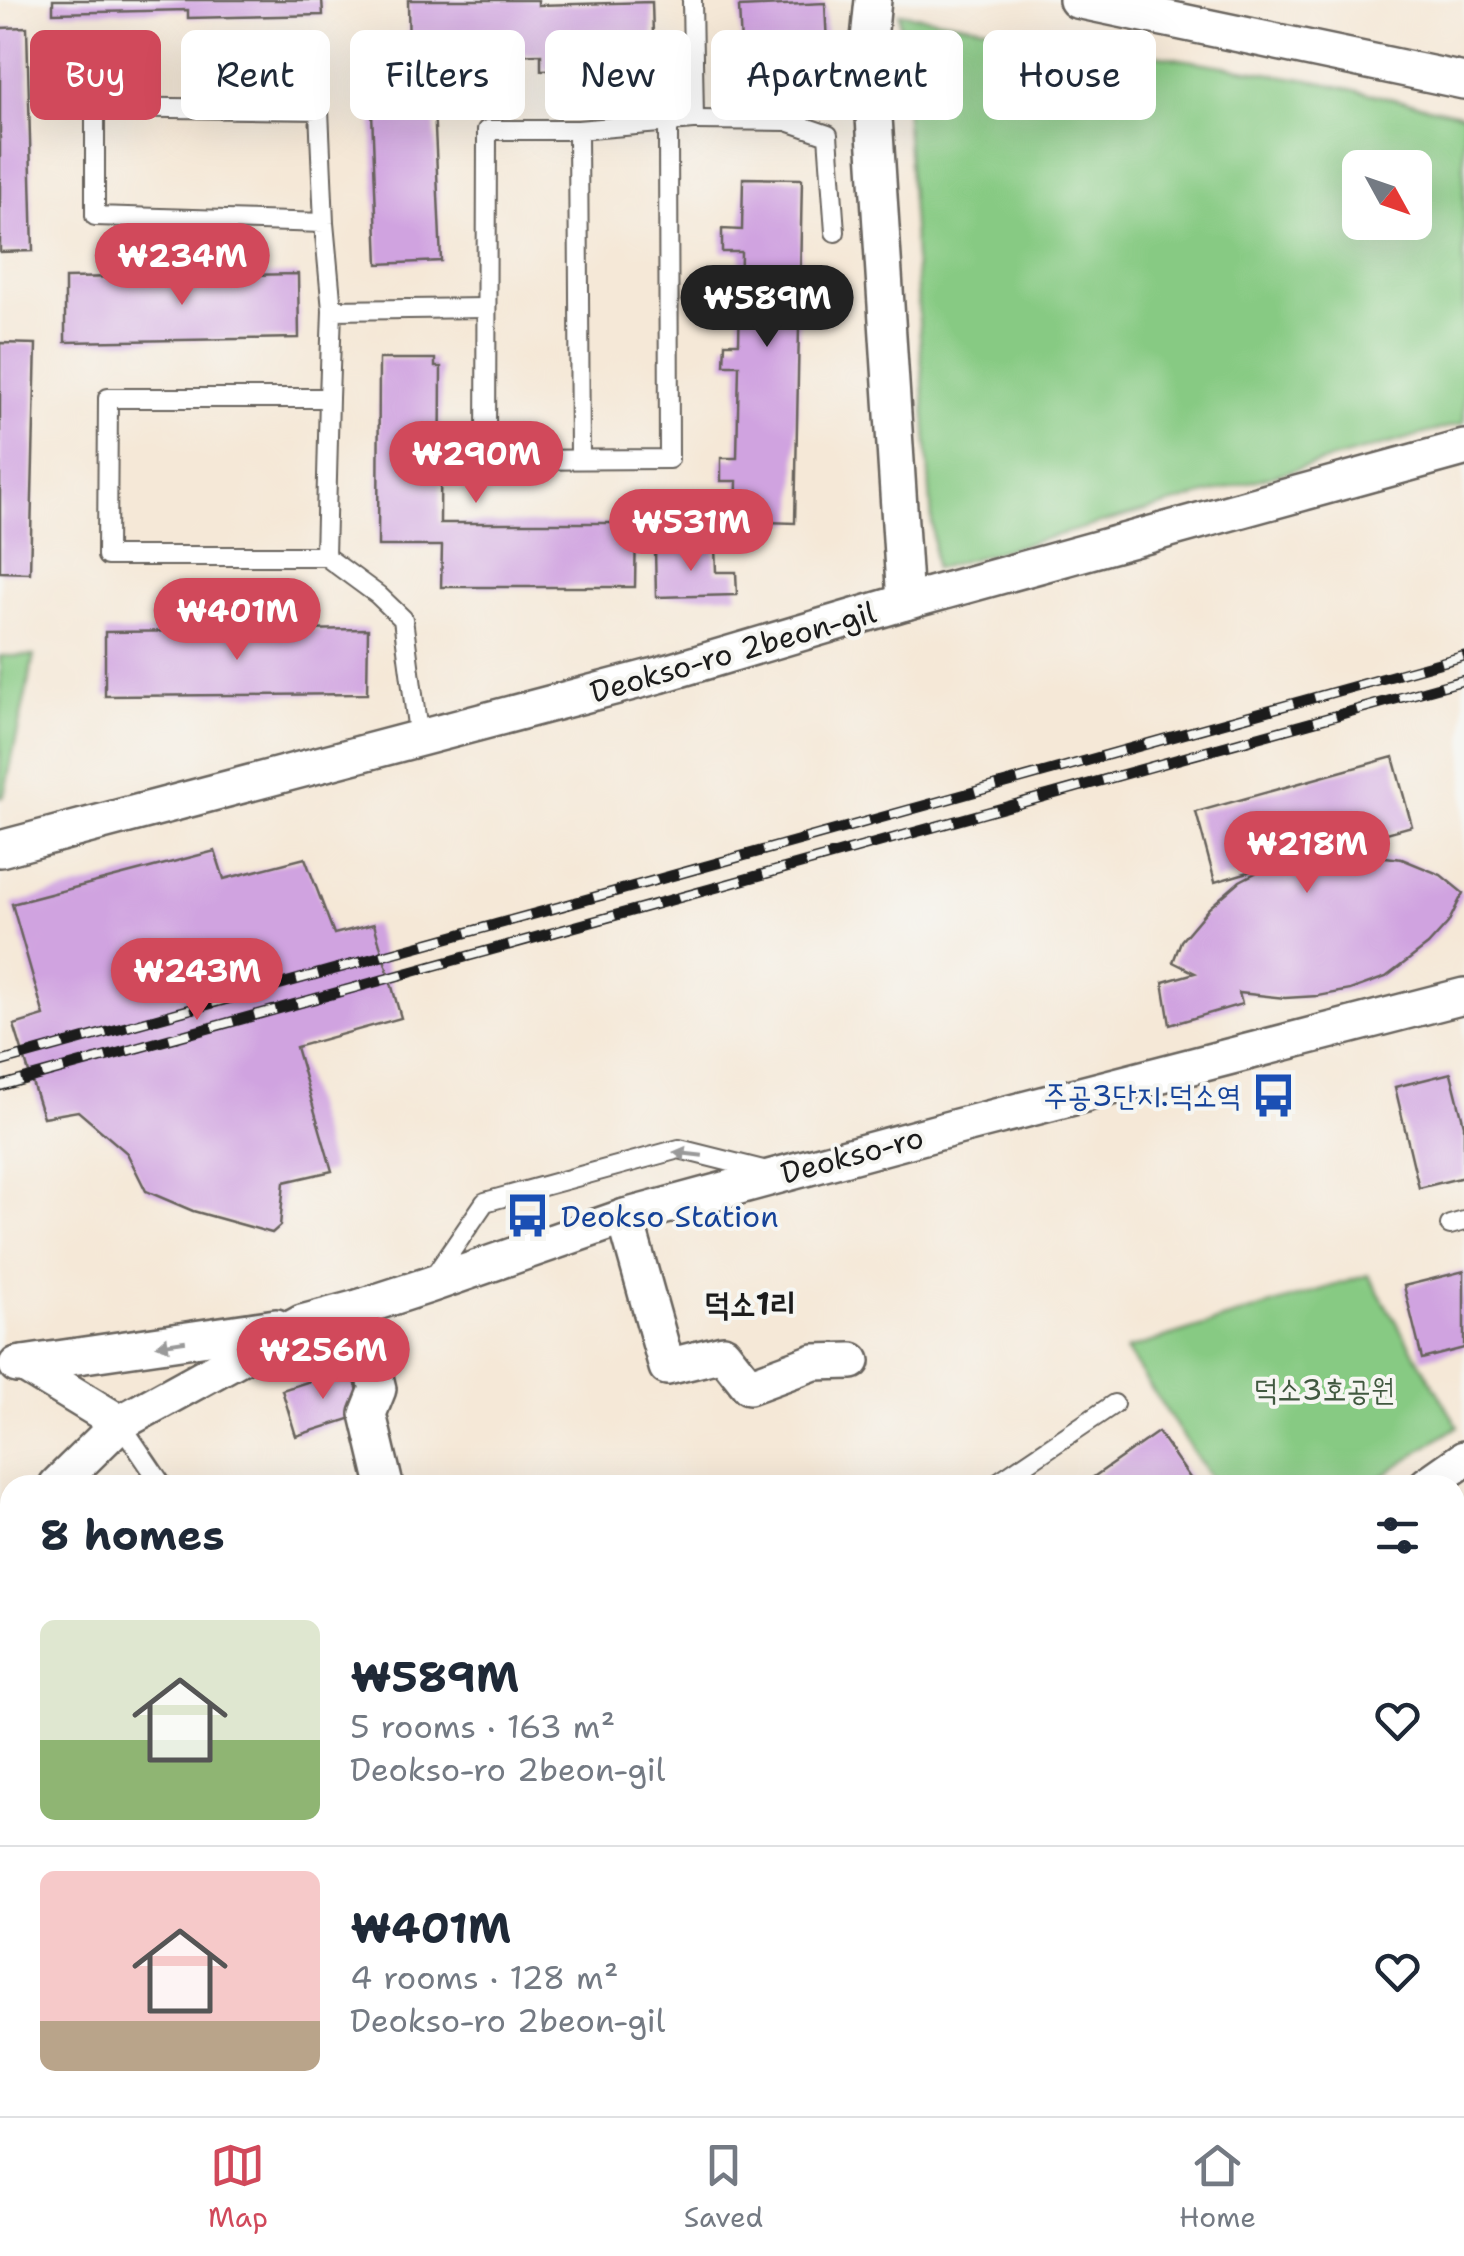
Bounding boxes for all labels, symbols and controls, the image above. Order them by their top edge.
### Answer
chip: Buy [30,30,161,120]
chip: Rent [181,30,330,120]
chip: Filters [350,30,525,120]
chip: New [545,30,691,120]
chip: Apartment [711,30,963,120]
chip: House [983,30,1156,120]
north arrow [1342,150,1432,240]
map controls [1342,150,1432,240]
pin: ₩234M [112,223,252,308]
text: ₩234M [117,234,247,277]
pin: ₩589M [697,265,837,350]
text: ₩589M [703,276,831,319]
pin: ₩290M [406,421,546,506]
text: ₩290M [411,432,541,475]
pin: ₩531M [621,489,761,574]
text: ₩531M [631,500,751,543]
pin: ₩401M [167,578,307,663]
text: ₩401M [176,589,298,632]
street label: Deokso-ro 2beon-gil [585,592,881,712]
pin: ₩218M [1237,811,1377,896]
text: ₩218M [1246,822,1368,865]
pin: ₩243M [127,938,267,1023]
text: ₩243M [133,949,261,992]
bus stop icon: 주공3단지.덕소역 [1250,1071,1298,1119]
place label: 주공3단지.덕소역 [1043,1075,1241,1116]
street label: Deokso-ro [776,1116,928,1194]
one-way arrow [672,1146,703,1162]
bus stop icon: Deokso Station [504,1192,552,1240]
place label: Deokso Station [561,1196,779,1237]
district label: 덕소1리 [704,1282,796,1325]
pin: ₩256M [253,1317,393,1402]
text: ₩256M [259,1328,387,1371]
one-way arrow [155,1336,186,1351]
park label: 덕소3호공원 [1253,1369,1395,1410]
text: 8 homes [40,1507,225,1563]
icon: filters [1370,1508,1425,1563]
text: ₩589M [350,1649,519,1705]
icon: home [120,1660,240,1780]
icon: heart [1370,1693,1425,1748]
text: 5 rooms · 163 m² [350,1705,615,1748]
text: Deokso-ro 2beon-gil [350,1748,665,1791]
text: ₩401M [350,1900,511,1956]
icon: home [120,1911,240,2031]
icon: heart [1370,1944,1425,1999]
text: 4 rooms · 128 m² [350,1956,618,1999]
text: Deokso-ro 2beon-gil [350,1999,665,2042]
tab: Map [208,2138,268,2236]
tab: Saved [684,2138,763,2236]
tab: Home [1179,2138,1256,2236]

